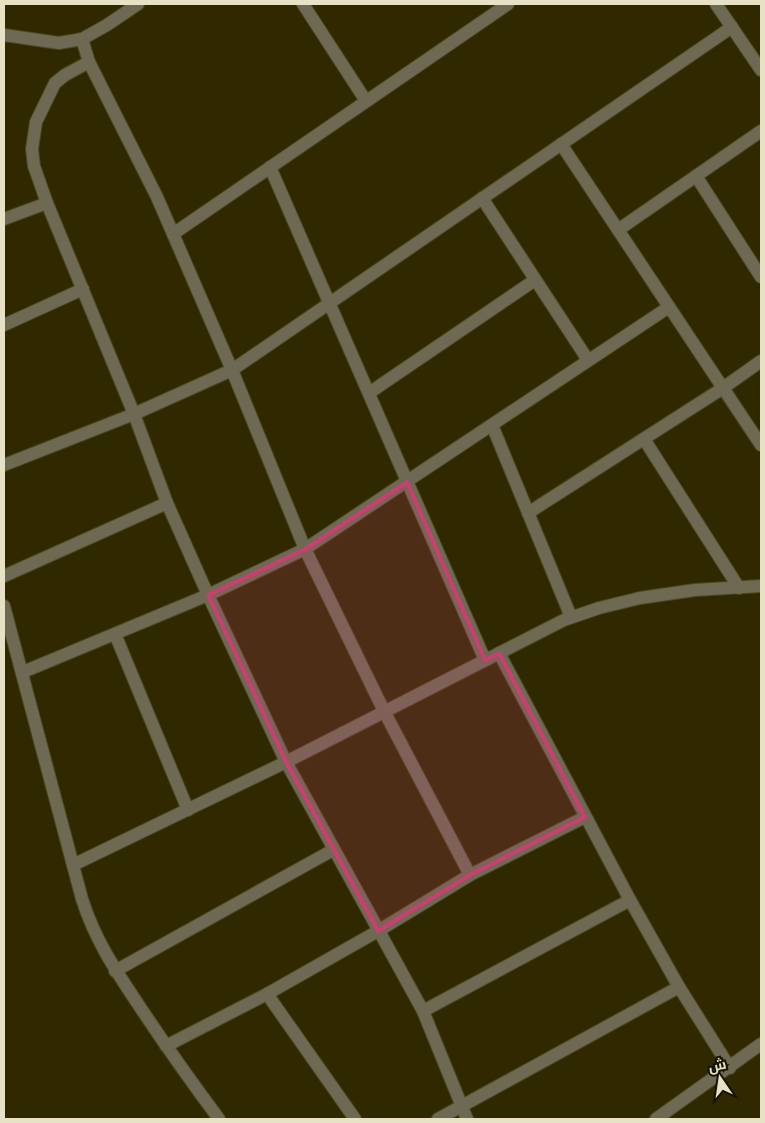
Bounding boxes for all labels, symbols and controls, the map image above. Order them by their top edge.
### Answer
north arrow [695,1053,745,1103]
text: ش [706,1055,728,1076]

